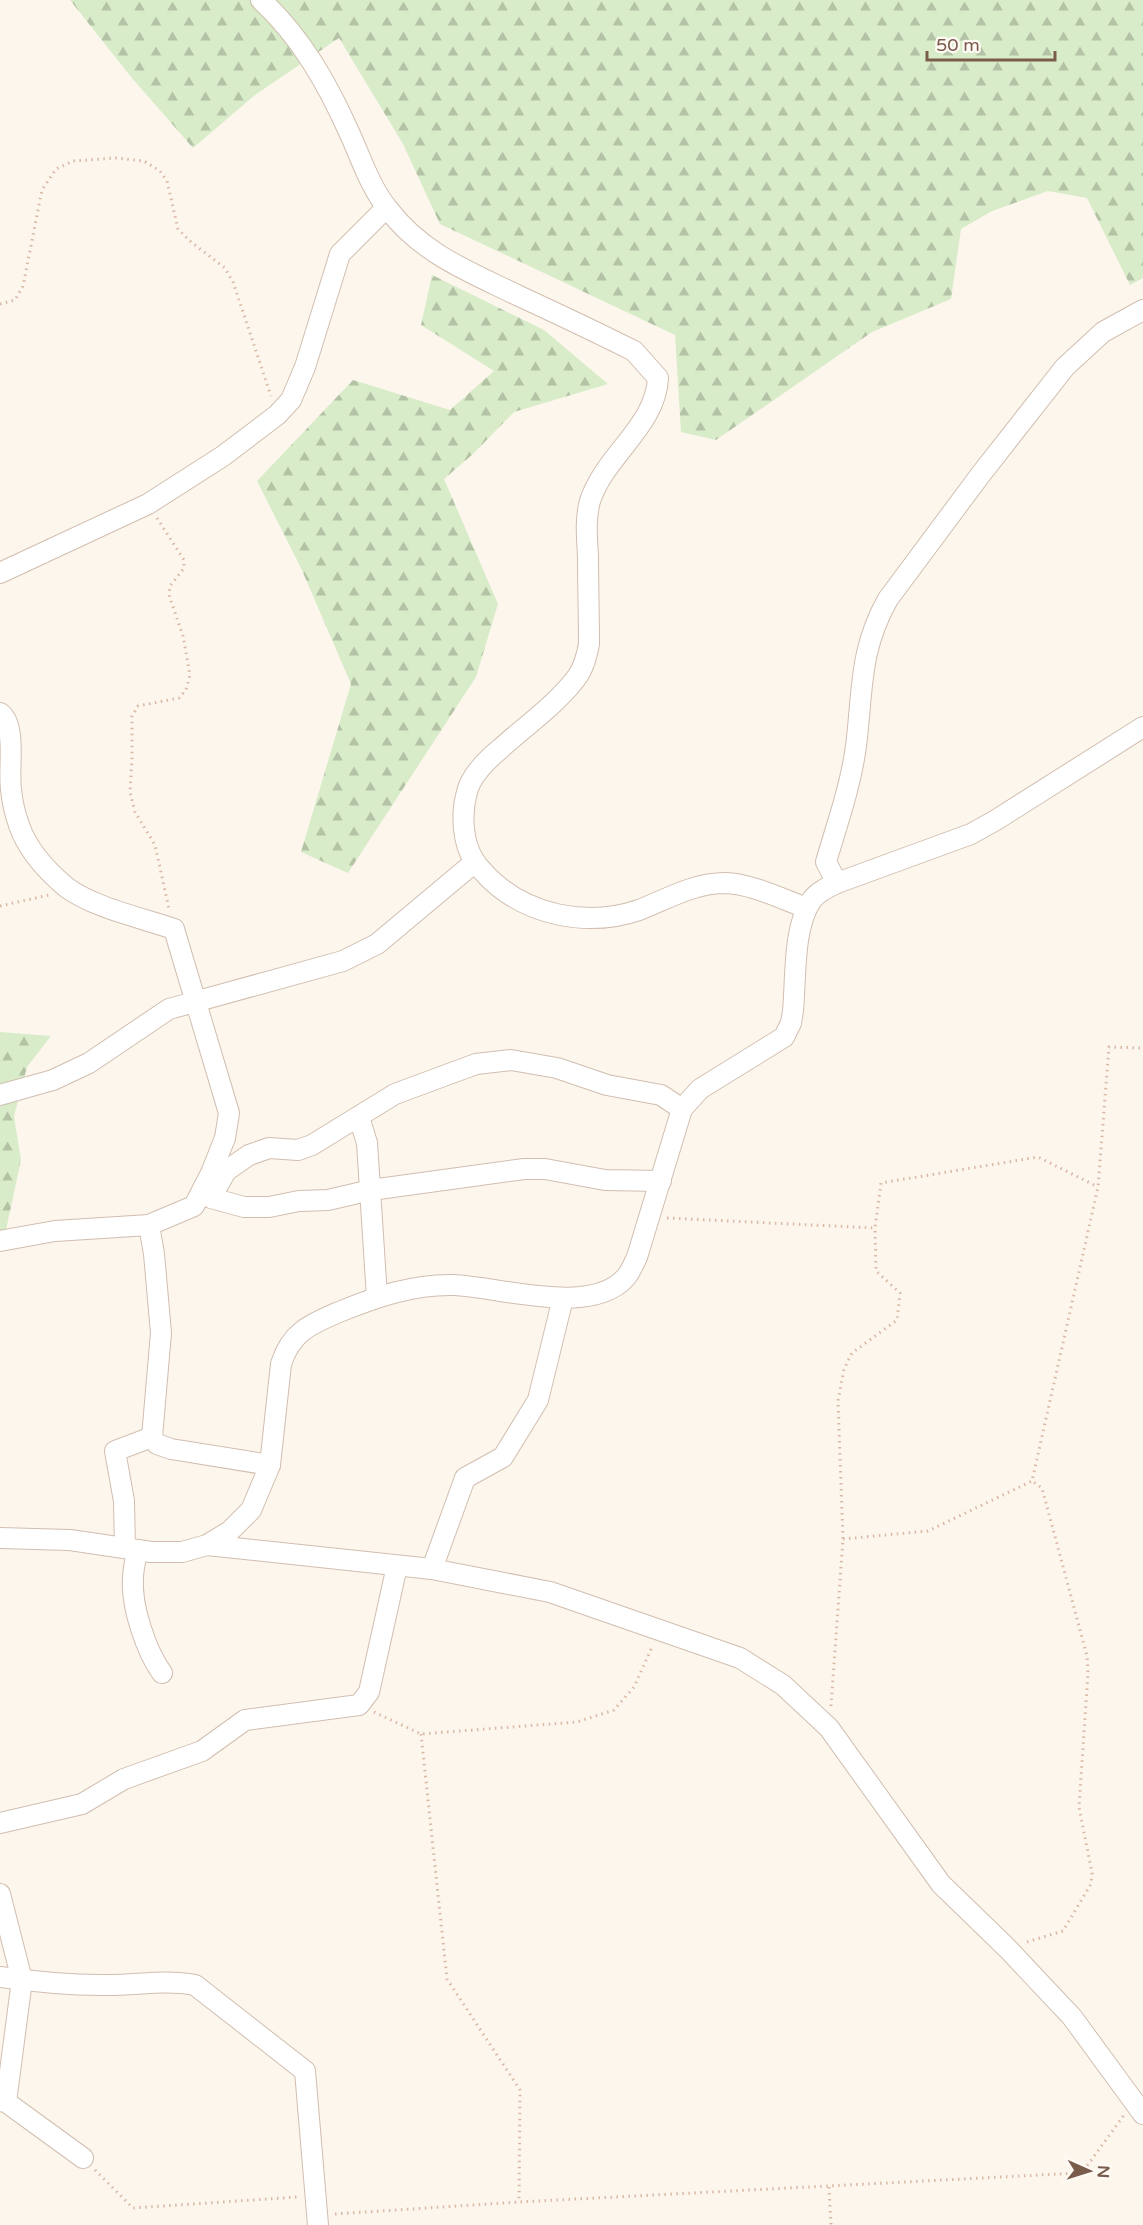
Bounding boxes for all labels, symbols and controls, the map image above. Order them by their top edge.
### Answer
scale bar [927,24,1054,62]
text: 50 m [936,34,980,56]
north arrow [1059,2141,1119,2201]
text: N [1093,2165,1113,2179]

